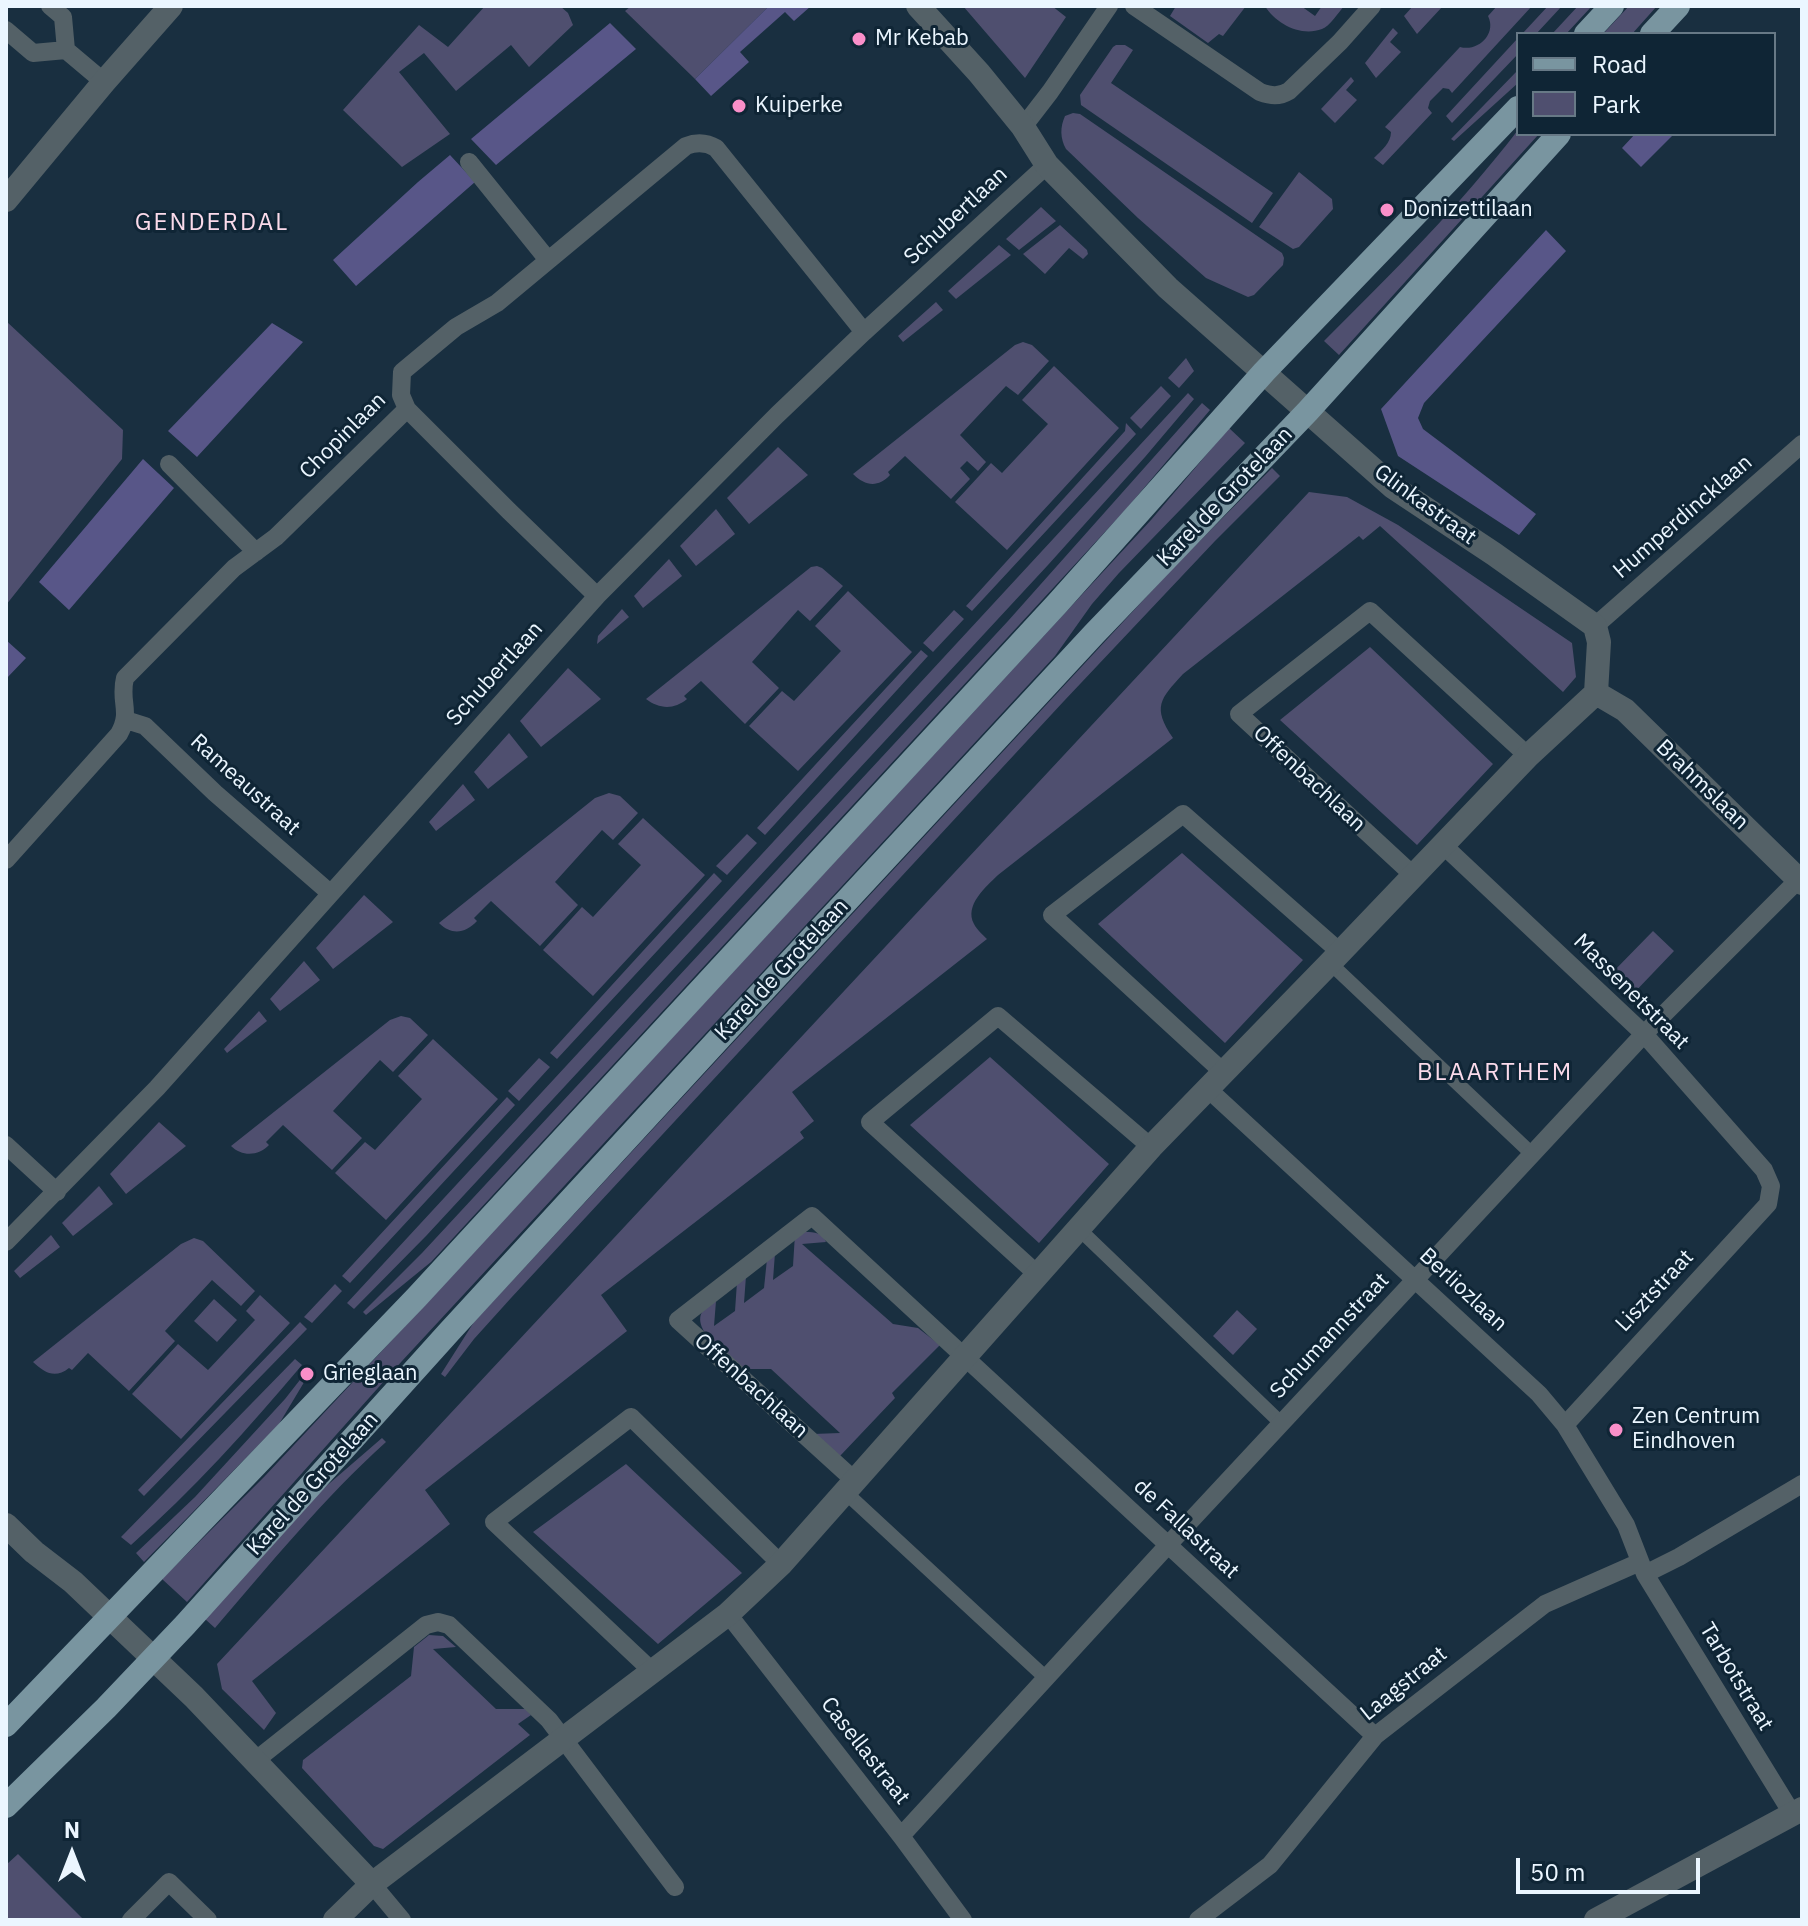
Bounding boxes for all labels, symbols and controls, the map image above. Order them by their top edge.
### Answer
place label: Mr Kebab [875,26,969,52]
marker: Mr Kebab [850,30,868,48]
legend [1516,32,1776,136]
text: Road [1592,48,1647,80]
text: Park [1592,88,1641,120]
place label: Kuiperke [755,93,843,119]
marker: Kuiperke [730,97,748,115]
street label: Schubertlaan [899,161,1013,271]
place label: Donizettilaan [1403,197,1533,223]
marker: Donizettilaan [1378,201,1396,219]
district label: GENDERDAL [135,209,289,237]
street label: Chopinlaan [294,387,392,485]
street label: Karel de Grotelaan [1152,422,1298,572]
street label: Humperdincklaan [1608,449,1758,585]
street label: Glinkastraat [1369,459,1481,551]
street label: Schubertlaan [441,616,549,732]
street label: Offenbachlaan [1247,720,1371,838]
street label: Rameaustraat [185,729,305,841]
street label: Brahmslaan [1650,734,1754,836]
street label: Karel de Grotelaan [710,894,854,1046]
street label: Massenetstraat [1568,929,1694,1055]
district label: BLAARTHEM [1417,1059,1573,1087]
street label: Berliozlaan [1414,1243,1512,1337]
street label: Lisztstraat [1610,1245,1700,1337]
street label: Schumannstraat [1265,1268,1395,1404]
street label: Offenbachlaan [689,1328,813,1444]
place label: Grieglaan [323,1361,418,1387]
marker: Grieglaan [298,1365,316,1383]
place label: Zen Centrum Eindhoven [1632,1404,1760,1456]
street label: Karel de Grotelaan [242,1407,384,1561]
marker: Zen Centrum Eindhoven [1607,1421,1625,1439]
street label: de Fallastraat [1128,1474,1244,1584]
street label: Tarbotstraat [1693,1618,1779,1736]
street label: Laagstraat [1355,1641,1453,1727]
street label: Casellastraat [815,1692,915,1810]
north arrow [32,1814,112,1894]
text: N [64,1815,80,1844]
scale bar [1520,1842,1704,1892]
text: 50 m [1530,1856,1585,1888]

